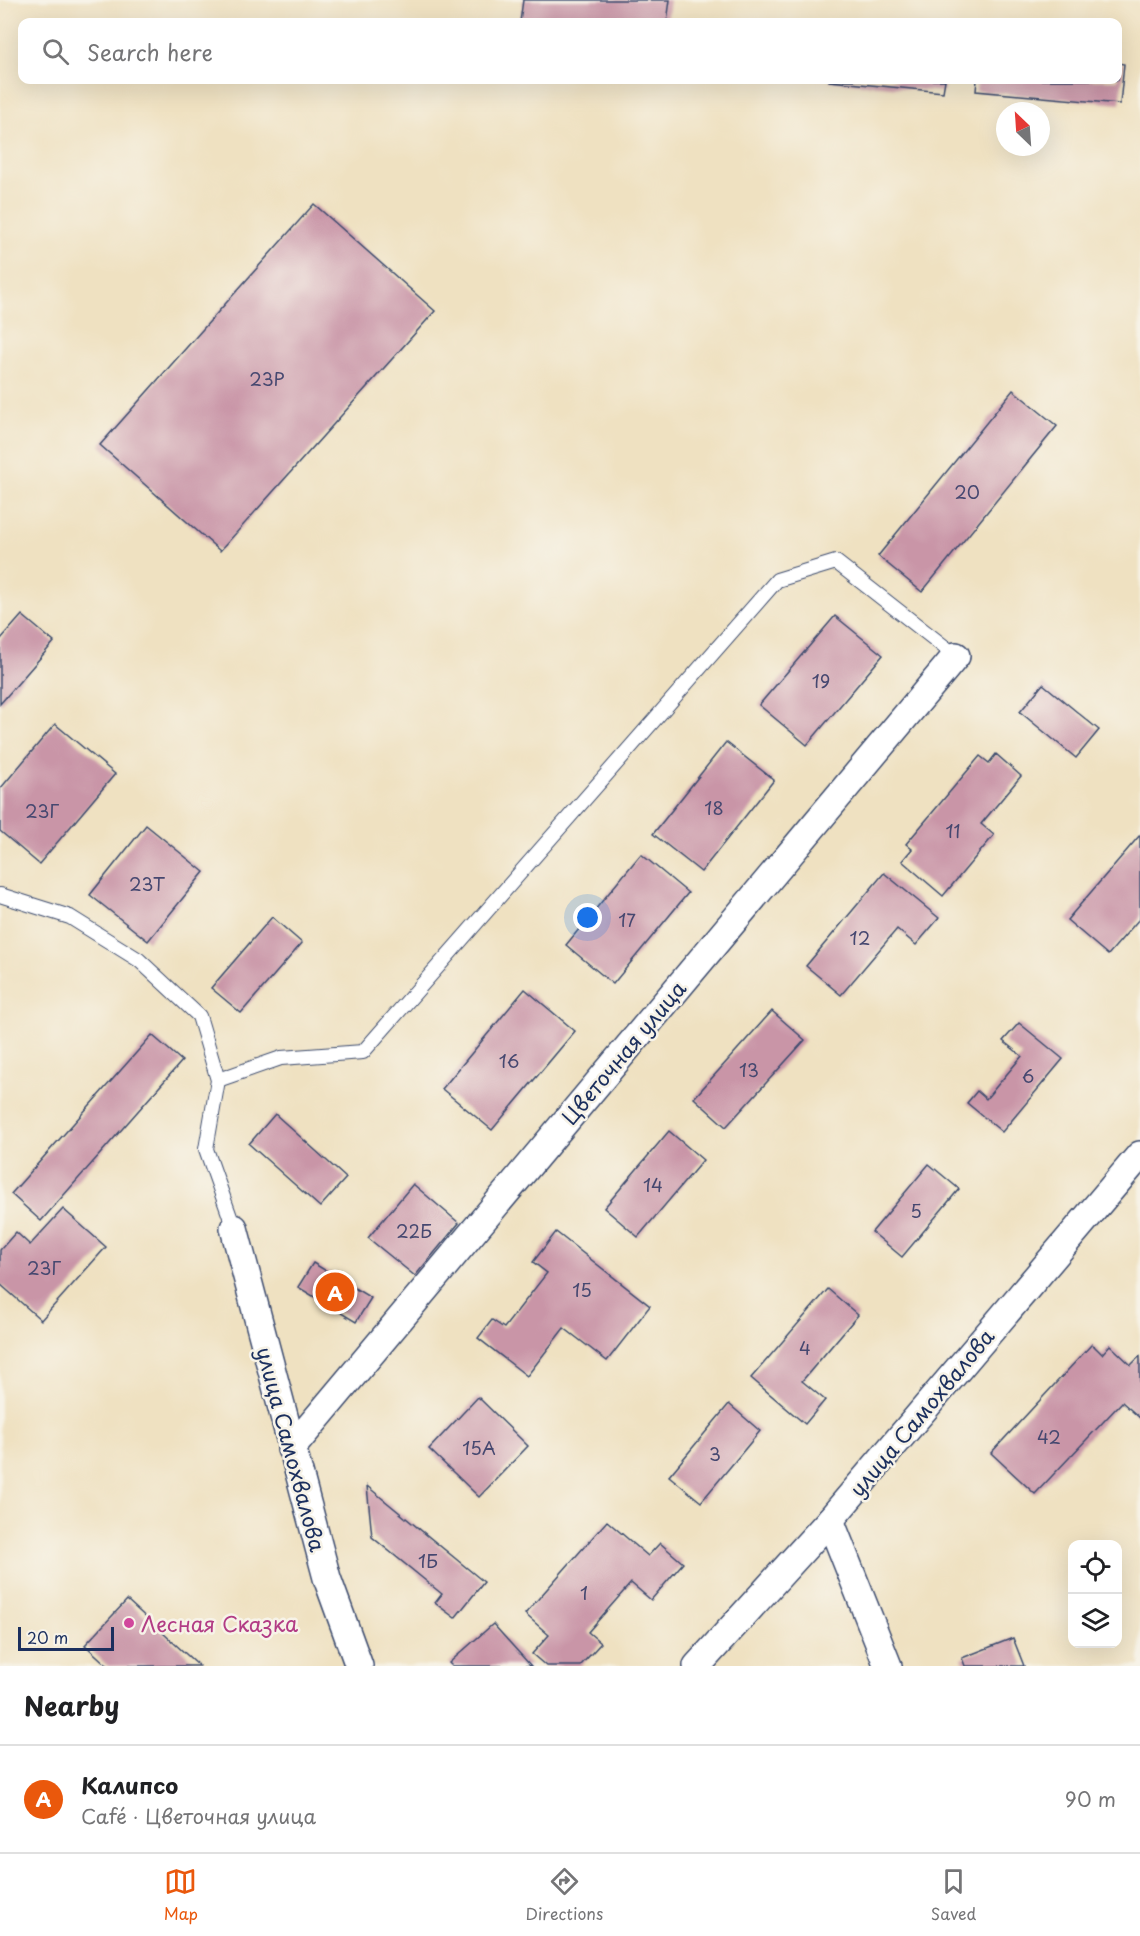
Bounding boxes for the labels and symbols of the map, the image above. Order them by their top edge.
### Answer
north arrow [996,102,1050,156]
house number: 23Р [249,365,285,392]
house number: 20 [954,478,980,505]
house number: 19 [812,667,830,694]
house number: 18 [704,794,724,821]
house number: 23Г [25,797,59,824]
house number: 11 [945,817,961,844]
house number: 23Т [129,870,166,897]
your location [573,903,602,932]
house number: 17 [618,906,636,933]
house number: 12 [850,924,870,951]
street label: Цветочная улица [553,972,693,1131]
house number: 16 [499,1047,519,1074]
house number: 13 [739,1056,759,1083]
house number: 6 [1022,1062,1034,1089]
house number: 14 [643,1171,663,1198]
house number: 5 [910,1197,922,1224]
house number: 22Б [396,1217,432,1244]
house number: 23Г [27,1254,61,1281]
pin: A [316,1270,354,1314]
house number: 15 [572,1276,592,1303]
street label: улица Самохвалова [841,1321,1001,1503]
house number: 4 [799,1334,811,1361]
street label: улица Самохвалова [249,1343,335,1555]
house number: 42 [1037,1423,1061,1450]
house number: 15А [462,1434,496,1461]
house number: 3 [709,1440,721,1467]
house number: 1Б [418,1547,438,1574]
house number: 1 [580,1579,588,1606]
place label: Лесная Сказка [141,1607,298,1639]
marker: Лесная Сказка [122,1616,136,1630]
scale bar [18,1624,114,1652]

